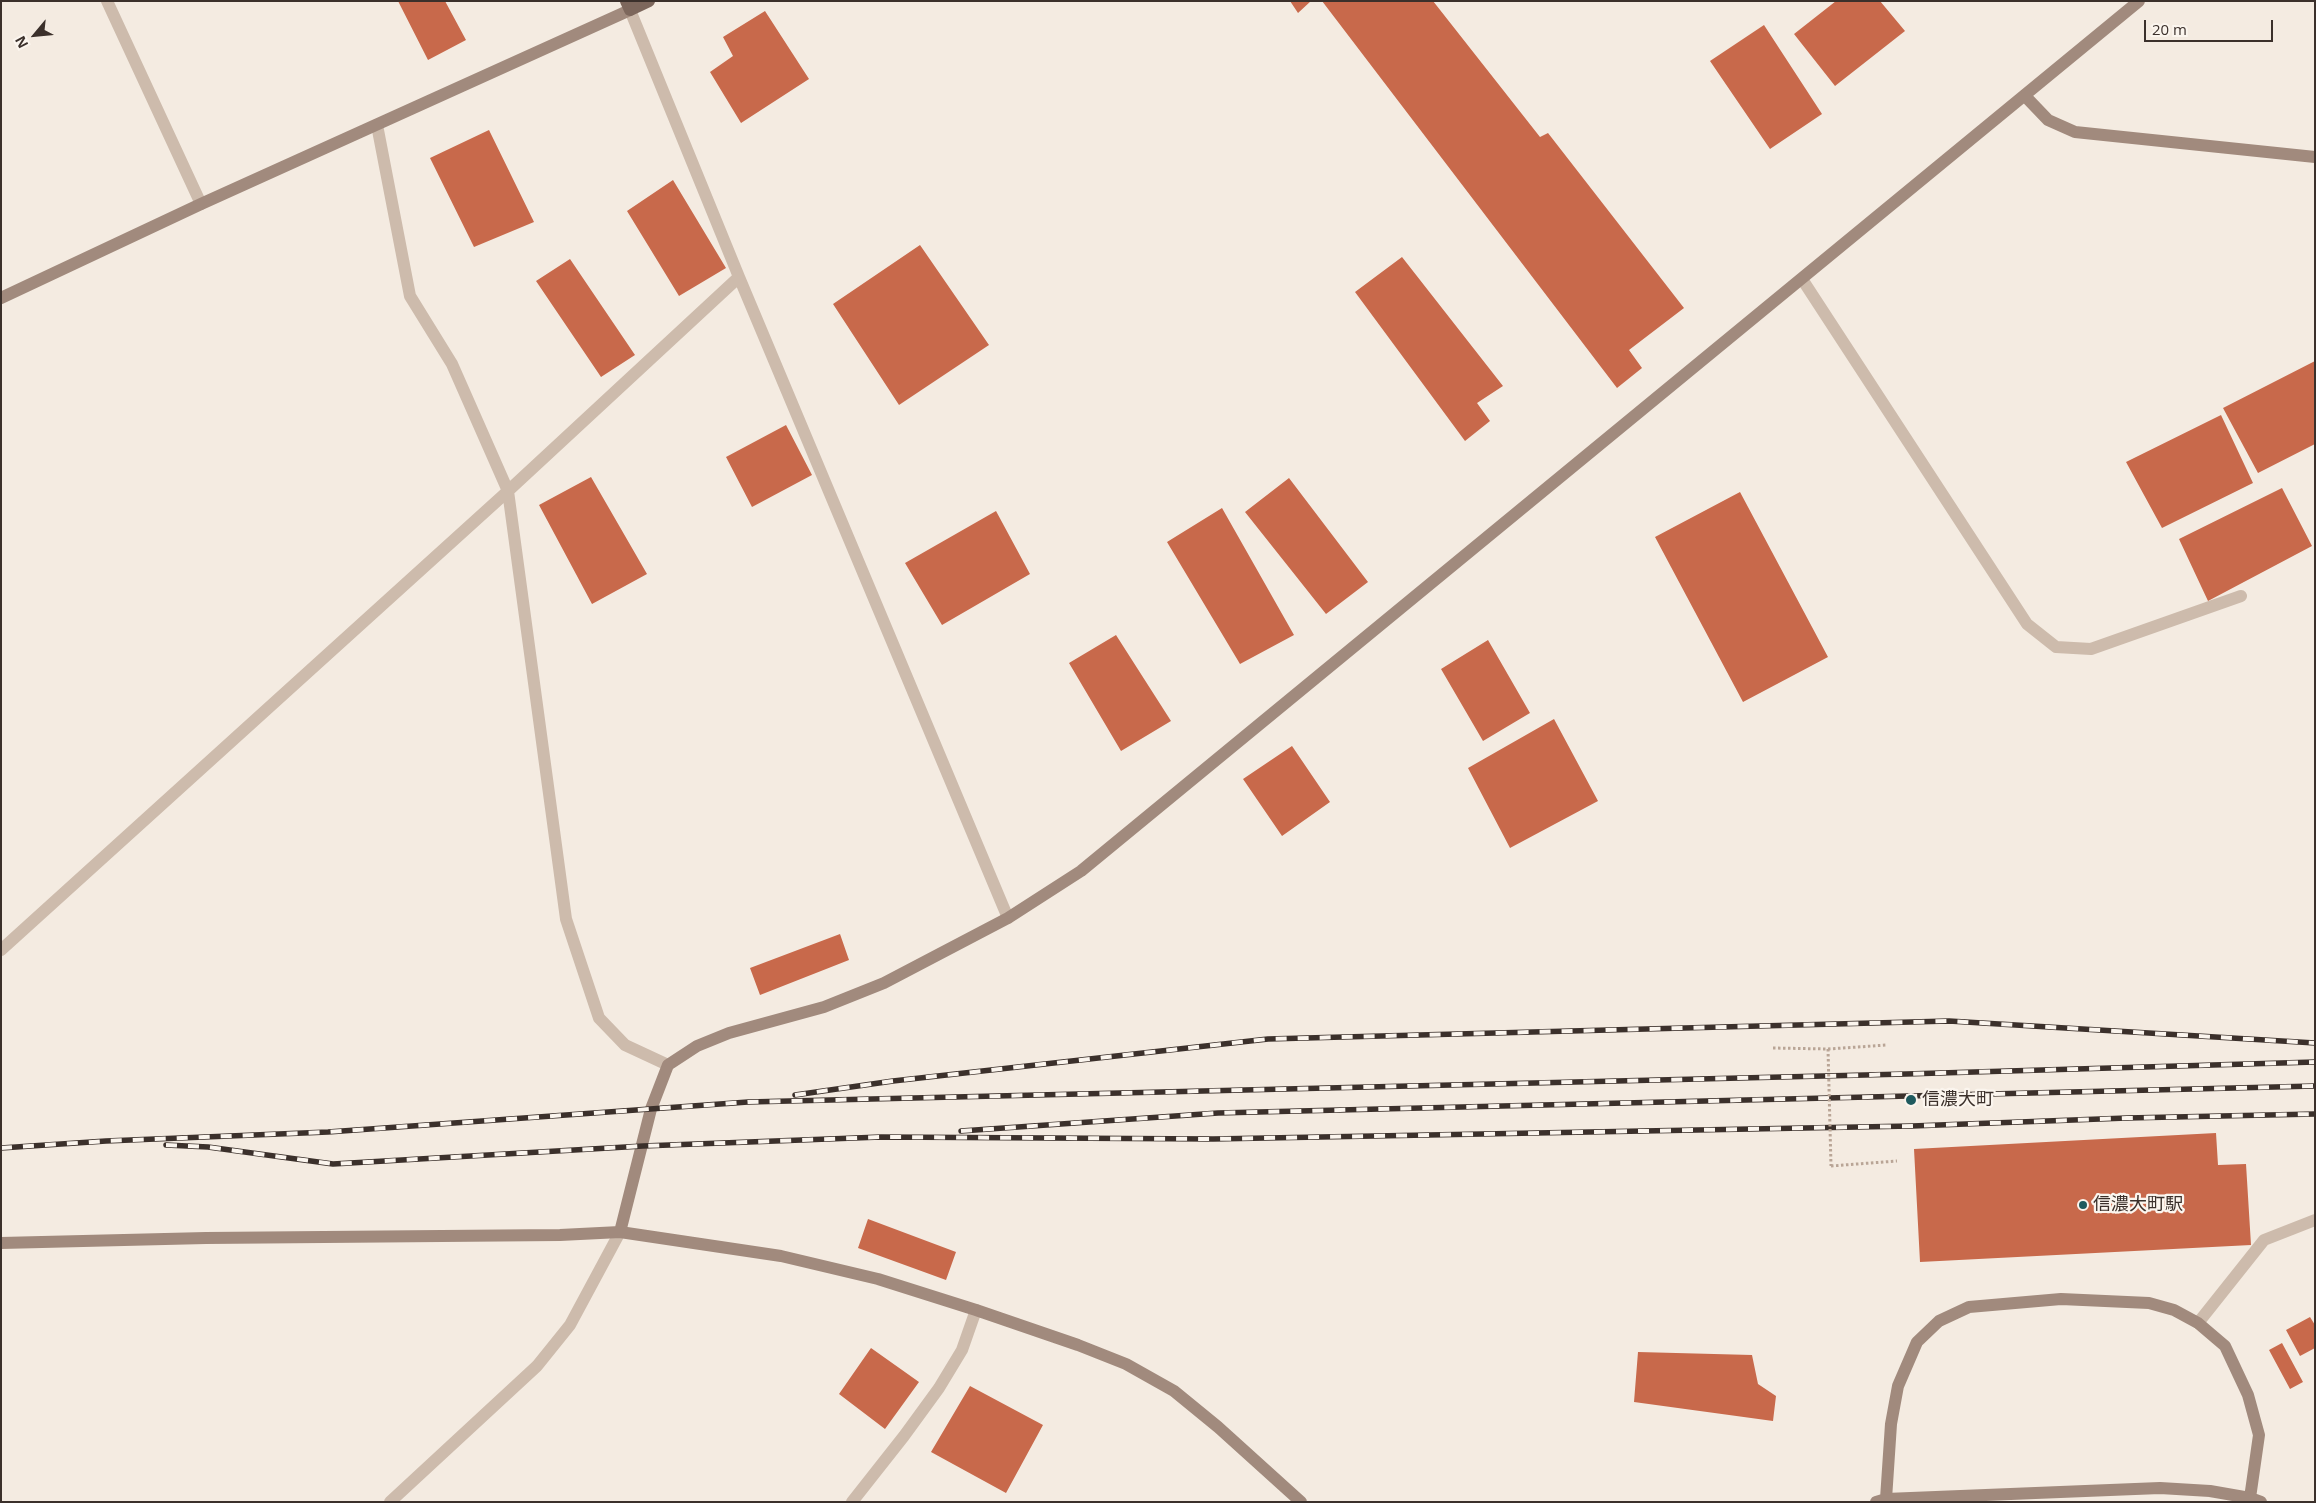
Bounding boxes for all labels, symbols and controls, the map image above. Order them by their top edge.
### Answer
north arrow [10,10,60,60]
scale bar [2146,10,2275,42]
text: 20 m [2152,19,2187,39]
text: N [10,33,32,52]
place label: 信濃大町 [1922,1089,1994,1111]
marker: 信濃大町 [1904,1093,1918,1107]
place label: 信濃大町駅 [2093,1194,2183,1216]
marker: 信濃大町駅 [2077,1199,2089,1211]

